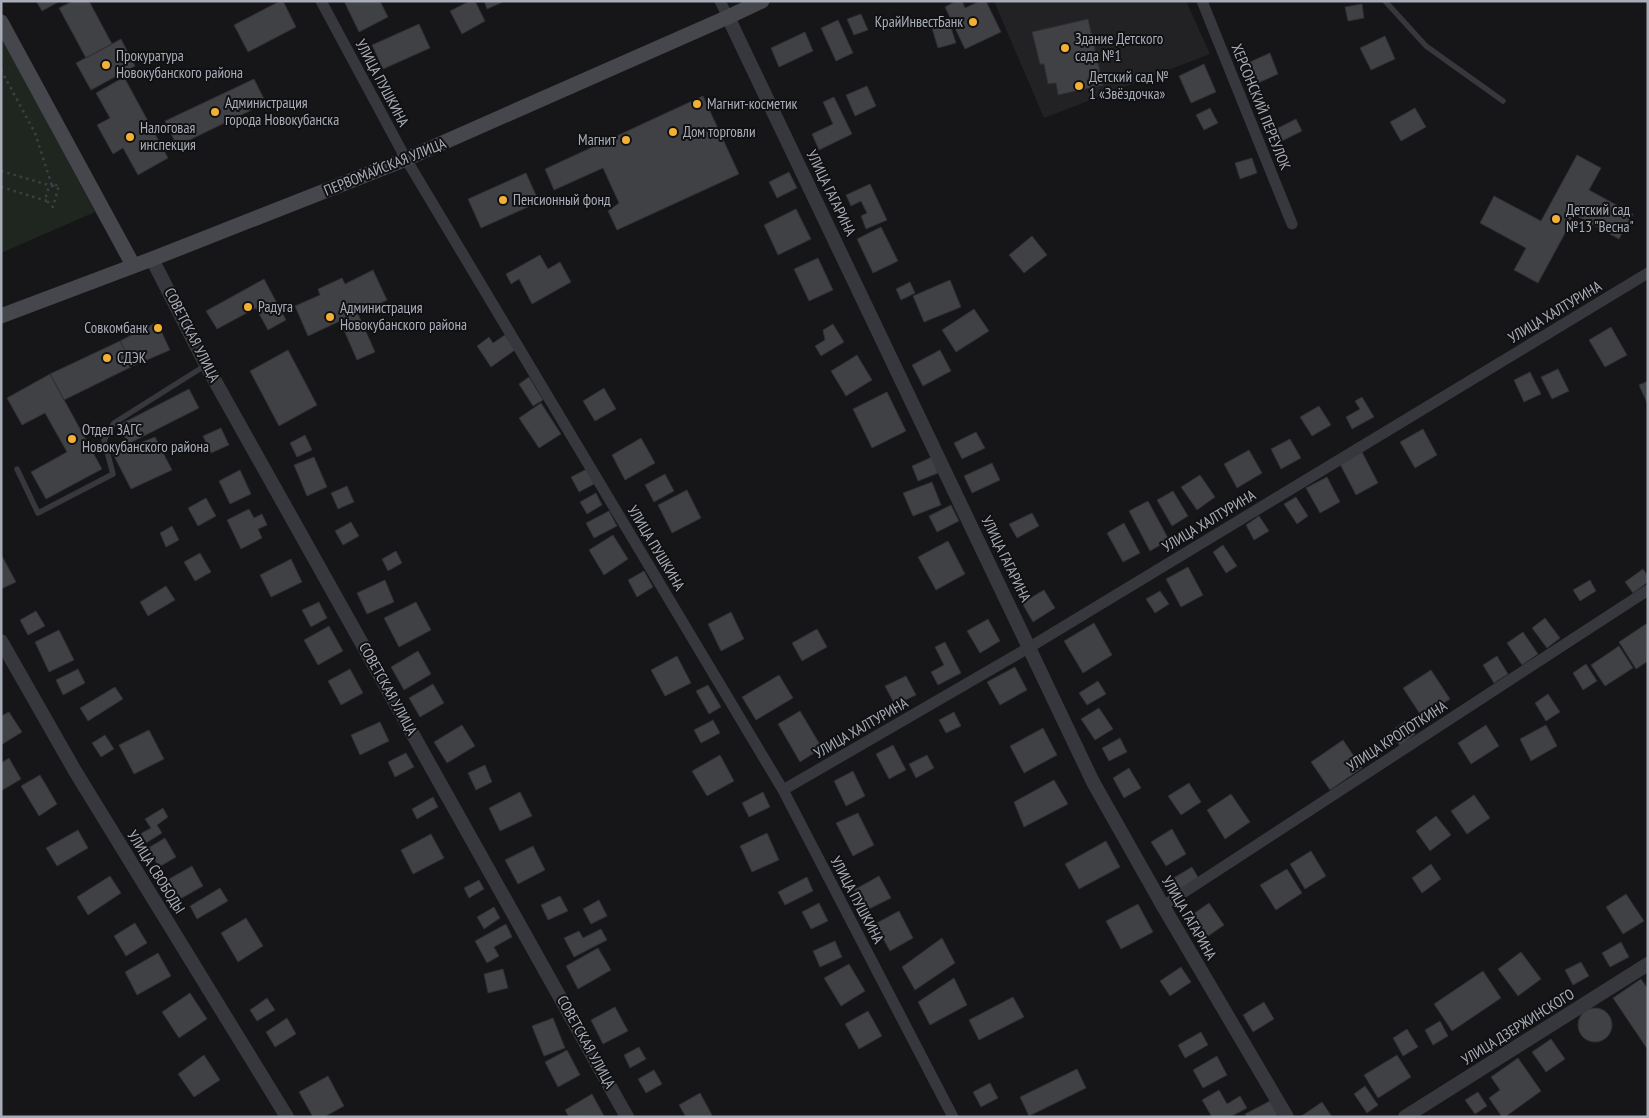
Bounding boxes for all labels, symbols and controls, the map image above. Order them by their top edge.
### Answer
place label: КрайИнвестБанк [875,12,963,31]
marker: КрайИнвестБанк [967,16,979,28]
place label: Здание Детского сада №1 [1075,29,1163,65]
street label: УЛИЦА ПУШКИНА [351,36,414,130]
street label: ХЕРСОНСКИЙ ПЕРЕУЛОК [1227,41,1296,173]
marker: Здание Детского сада №1 [1059,42,1071,54]
place label: Прокуратура Новокубанского района [116,46,243,82]
marker: Прокуратура Новокубанского района [100,59,112,71]
place label: Детский сад № 1 «Звёздочка» [1089,67,1169,103]
marker: Детский сад № 1 «Звёздочка» [1073,80,1085,92]
place label: Администрация города Новокубанска [225,93,339,129]
place label: Магнит-косметик [707,94,798,113]
marker: Магнит-косметик [691,98,703,110]
marker: Администрация города Новокубанска [209,106,221,118]
place label: Налоговая инспекция [140,118,196,154]
place label: Дом торговли [683,122,755,141]
marker: Дом торговли [667,126,679,138]
place label: Магнит [578,130,616,149]
marker: Налоговая инспекция [124,131,136,143]
street label: ПЕРВОМАЙСКАЯ УЛИЦА [321,133,449,200]
marker: Магнит [620,134,632,146]
street label: УЛИЦА ГАГАРИНА [802,147,861,240]
place label: Пенсионный фонд [513,190,611,209]
marker: Пенсионный фонд [497,194,509,206]
place label: Детский сад №13 "Весна" [1566,200,1634,236]
marker: Детский сад №13 "Весна" [1550,213,1562,225]
street label: УЛИЦА ХАЛТУРИНА [1505,276,1606,347]
street label: СОВЕТСКАЯ УЛИЦА [161,284,225,386]
place label: Радуга [258,297,293,316]
place label: Администрация Новокубанского района [340,298,467,334]
marker: Радуга [242,301,254,313]
marker: Администрация Новокубанского района [324,311,336,323]
place label: Совкомбанк [84,318,148,337]
marker: Совкомбанк [152,322,164,334]
place label: СДЭК [117,348,147,367]
marker: СДЭК [101,352,113,364]
place label: Отдел ЗАГС Новокубанского района [82,420,209,456]
marker: Отдел ЗАГС Новокубанского района [66,433,78,445]
street label: УЛИЦА ХАЛТУРИНА [1159,485,1260,556]
street label: УЛИЦА ПУШКИНА [624,502,690,595]
street label: УЛИЦА ГАГАРИНА [977,513,1036,606]
street label: СОВЕТСКАЯ УЛИЦА [355,639,422,739]
street label: УЛИЦА ХАЛТУРИНА [810,693,912,762]
street label: УЛИЦА КРОПОТКИНА [1343,696,1451,775]
street label: УЛИЦА СВОБОДЫ [123,827,190,917]
street label: УЛИЦА ПУШКИНА [826,853,889,947]
street label: УЛИЦА ГАГАРИНА [1158,872,1222,964]
street label: УЛИЦА ДЗЕРЖИНСКОГО [1458,984,1578,1069]
street label: СОВЕТСКАЯ УЛИЦА [553,992,620,1092]

